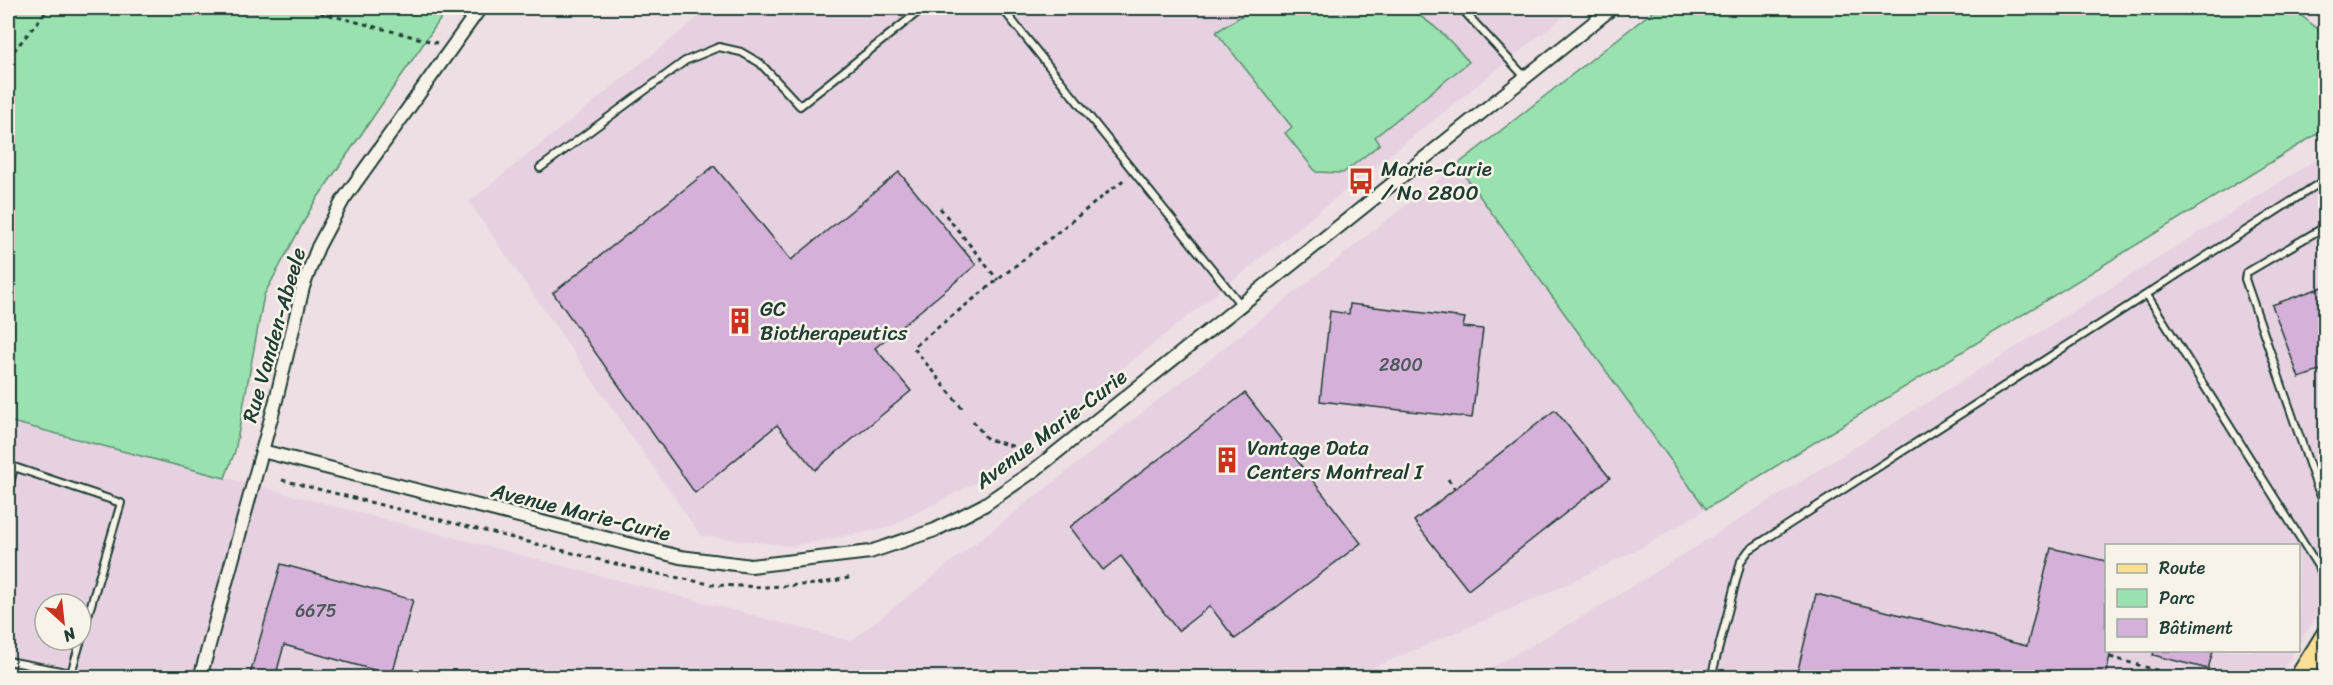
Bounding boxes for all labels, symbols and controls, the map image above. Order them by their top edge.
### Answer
place label: Marie-Curie / No 2800 [1381,150,1492,212]
bus stop icon: Marie-Curie / No 2800 [1346,166,1376,196]
street label: Rue Vanden-Abeele [231,243,317,427]
place label: GC Biotherapeutics [760,290,908,352]
building icon: GC Biotherapeutics [725,306,755,336]
house number: 2800 [1379,349,1423,381]
street label: Avenue Marie-Curie [966,359,1136,500]
place label: Vantage Data Centers Montreal I [1247,429,1425,491]
building icon: Vantage Data Centers Montreal I [1212,445,1242,475]
street label: Avenue Marie-Curie [486,471,675,553]
legend [2105,544,2300,652]
text: Route [2159,552,2206,584]
text: Parc [2159,582,2195,614]
north arrow [33,592,93,652]
house number: 6675 [295,595,337,627]
text: Bâtiment [2159,612,2233,644]
text: N [57,619,82,651]

